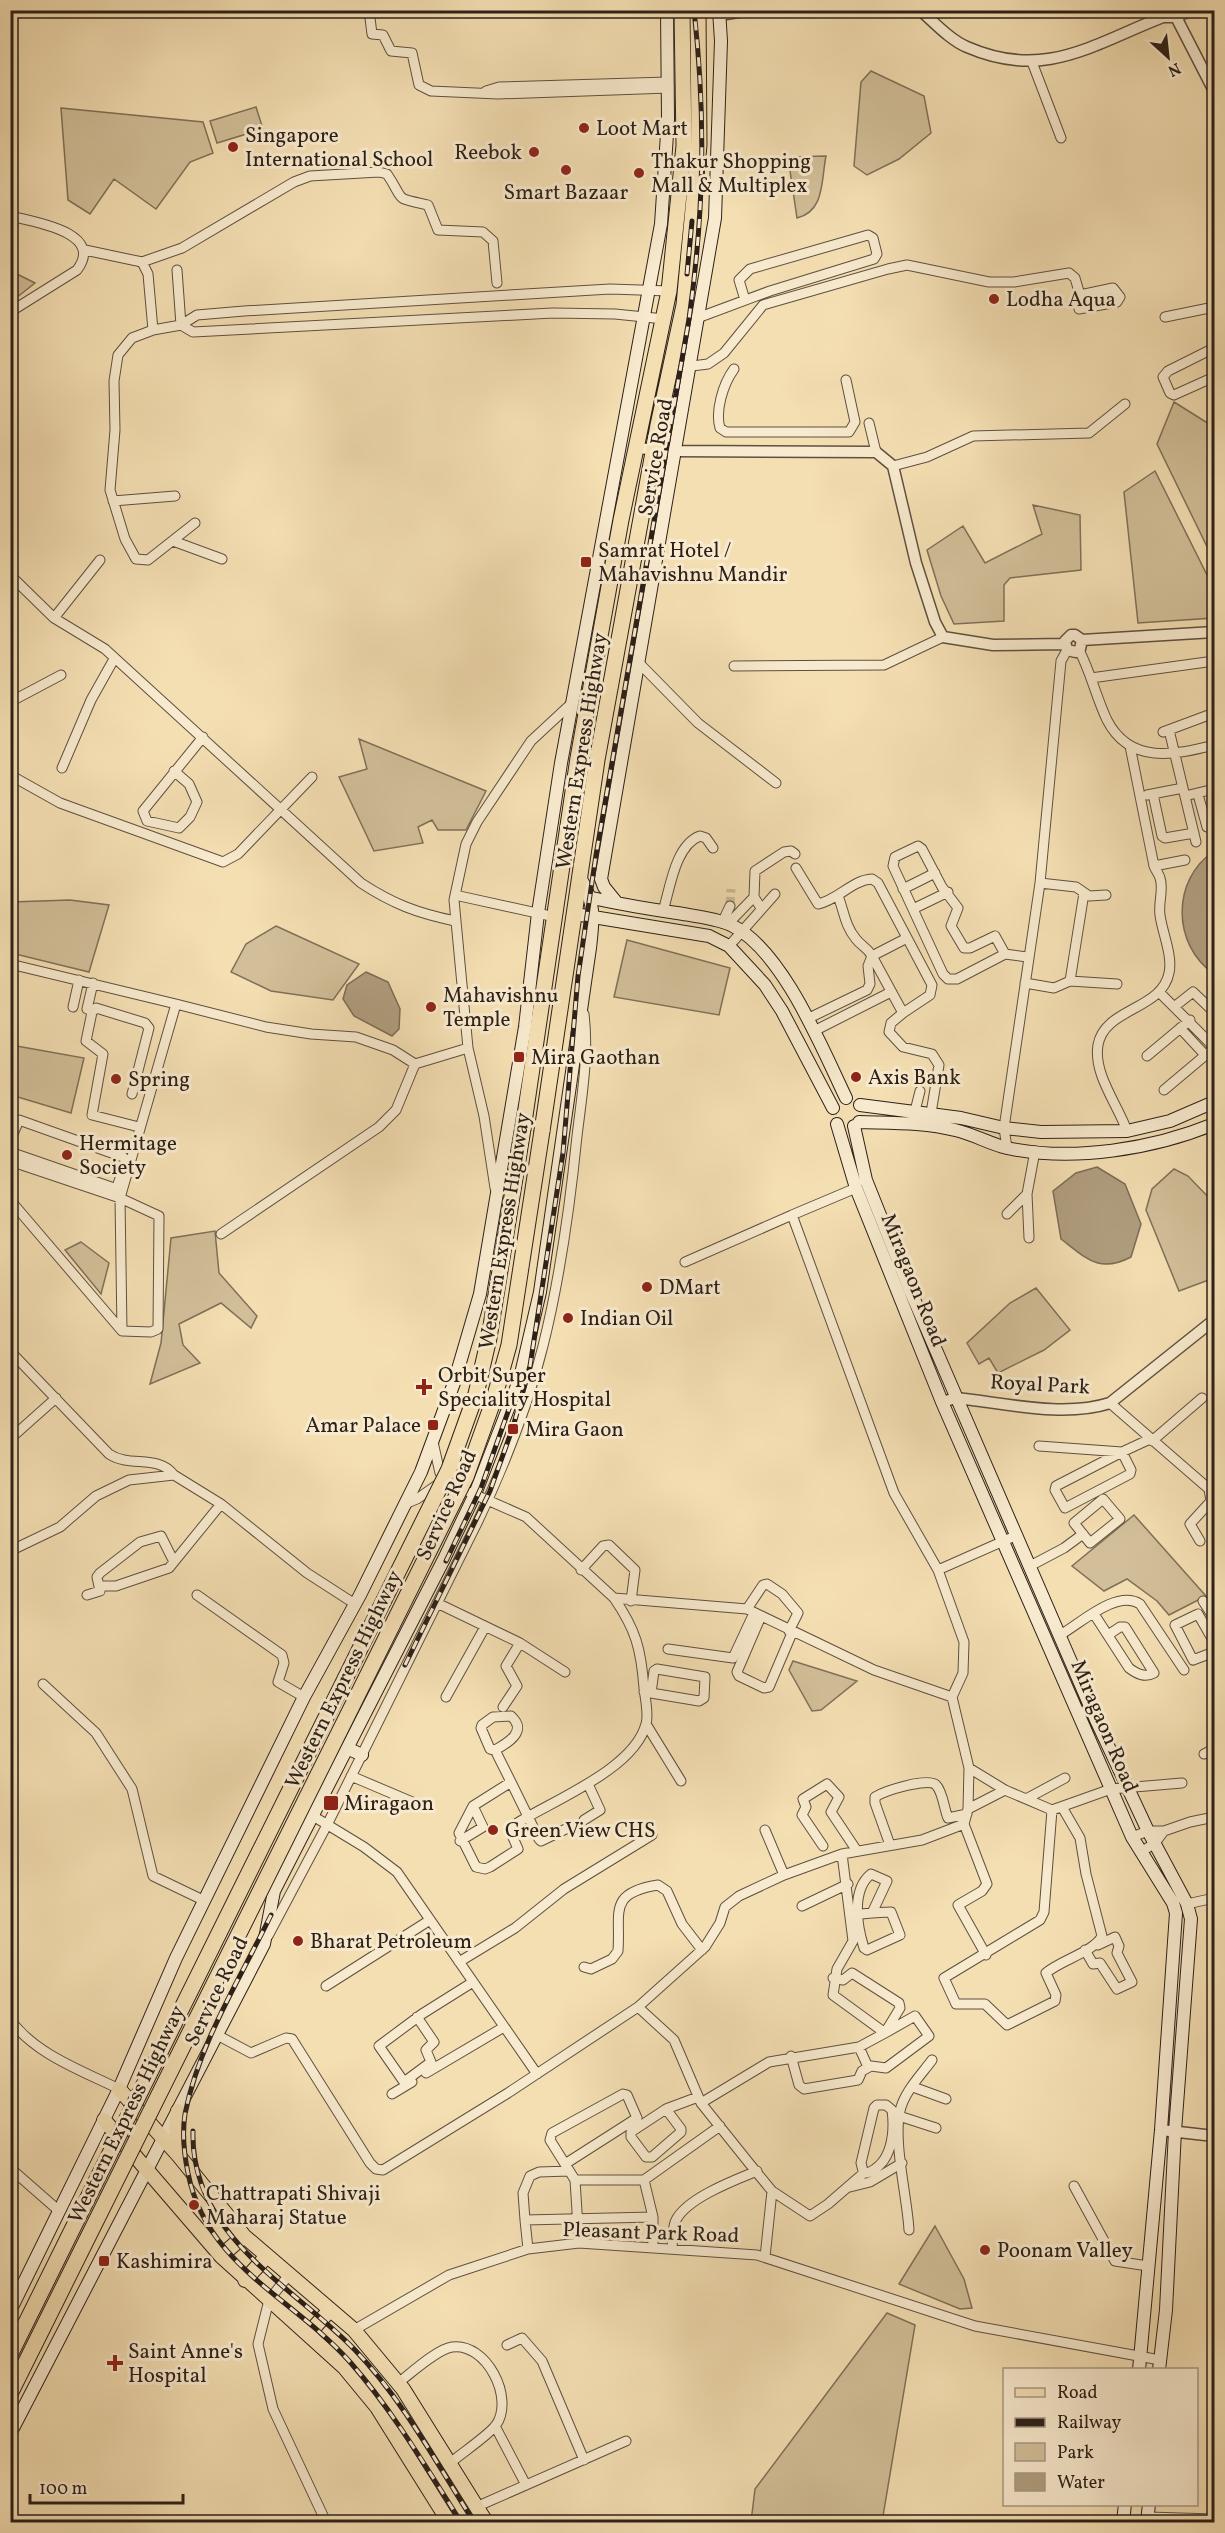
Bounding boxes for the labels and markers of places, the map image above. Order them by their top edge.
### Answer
place label: Loot Mart [596,115,688,144]
marker: Loot Mart [577,121,591,135]
place label: Singapore International School [245,122,433,175]
place label: Reebok [454,139,523,168]
marker: Singapore International School [226,140,240,154]
marker: Reebok [527,145,541,159]
place label: Thakur Shopping Mall & Multiplex [651,148,811,201]
marker: Smart Bazaar [559,163,573,177]
marker: Thakur Shopping Mall & Multiplex [632,166,646,180]
place label: Smart Bazaar [504,179,629,208]
place label: Lodha Aqua [1006,286,1116,315]
marker: Lodha Aqua [987,292,1001,306]
place label: Samrat Hotel / Mahavishnu Mandir [598,537,788,590]
marker: Samrat Hotel / Mahavishnu Mandir [579,555,593,569]
place label: Mahavishnu Temple [443,982,559,1035]
marker: Mahavishnu Temple [424,1000,438,1014]
place label: Mira Gaothan [531,1044,660,1073]
marker: Mira Gaothan [512,1050,526,1064]
place label: Axis Bank [868,1064,961,1093]
place label: Spring [128,1066,190,1095]
marker: Axis Bank [849,1070,863,1084]
marker: Spring [109,1072,123,1086]
place label: Hermitage Society [79,1130,177,1183]
marker: Hermitage Society [60,1148,74,1162]
place label: DMart [659,1274,721,1303]
marker: DMart [640,1280,654,1294]
place label: Indian Oil [580,1305,673,1334]
marker: Indian Oil [561,1311,575,1325]
place label: Orbit Super Speciality Hospital [438,1362,611,1415]
marker: Orbit Super Speciality Hospital [415,1378,433,1396]
place label: Amar Palace [305,1412,421,1441]
place label: Mira Gaon [525,1416,624,1445]
marker: Amar Palace [426,1418,440,1432]
marker: Mira Gaon [506,1422,520,1436]
place label: Miragaon [344,1790,434,1819]
marker: Miragaon [322,1794,340,1812]
place label: Green View CHS [505,1817,656,1846]
marker: Green View CHS [486,1823,500,1837]
place label: Bharat Petroleum [310,1928,472,1957]
marker: Bharat Petroleum [291,1934,305,1948]
place label: Chattrapati Shivaji Maharaj Statue [206,2180,380,2233]
marker: Chattrapati Shivaji Maharaj Statue [187,2198,201,2212]
place label: Poonam Valley [997,2237,1134,2266]
marker: Poonam Valley [978,2243,992,2257]
place label: Kashimira [116,2248,213,2277]
marker: Kashimira [97,2254,111,2268]
place label: Saint Anne's Hospital [128,2338,243,2391]
marker: Saint Anne's Hospital [106,2354,124,2372]

